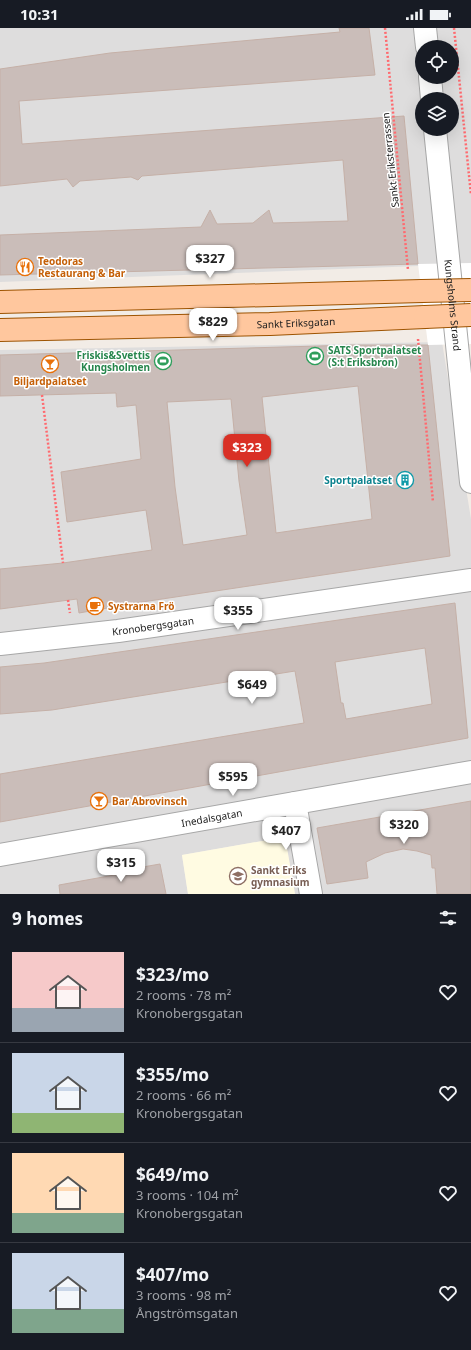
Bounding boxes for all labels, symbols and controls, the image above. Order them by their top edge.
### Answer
text: 10:31 [20,4,59,24]
map controls [415,40,459,136]
button: locate [415,40,459,84]
button: layers [415,92,459,136]
street label: Sankt Eriksterrassen [378,112,402,208]
pin: $327 [186,245,234,279]
text: $327 [195,249,225,267]
place label: Teodoras Restaurang & Bar [38,254,126,280]
restaurant icon: Teodoras Restaurang & Bar [15,257,35,277]
street label: Kungsholms Strand [441,259,465,352]
pin: $829 [189,308,237,342]
text: $829 [198,312,228,330]
street label: Sankt Eriksgatan [257,314,335,331]
place label: SATS Sportpalatset (S:t Eriksbron) [328,343,422,369]
sports icon: SATS Sportpalatset (S:t Eriksbron) [305,346,325,366]
place label: Friskis&Svettis Kungsholmen [76,348,150,374]
sports icon: Friskis&Svettis Kungsholmen [153,351,173,371]
bar icon: Biljardpalatset [40,354,60,374]
place label: Biljardpalatset [13,374,87,388]
pin: $323 [223,434,271,468]
text: $323 [232,438,262,456]
building icon: Sportpalatset [395,470,415,490]
place label: Sportpalatset [324,473,393,487]
cafe icon: Systrarna Frö [85,596,105,616]
pin: $355 [214,597,262,631]
place label: Systrarna Frö [108,599,174,613]
text: $355 [223,601,253,619]
street label: Kronobergsgatan [111,613,195,639]
pin: $649 [228,671,276,705]
text: $649 [237,675,267,693]
pin: $595 [209,763,257,797]
text: $595 [218,767,248,785]
bar icon: Bar Abrovinsch [89,791,109,811]
place label: Bar Abrovinsch [112,794,187,808]
street label: Inedalsgatan [180,805,243,830]
pin: $320 [380,811,428,845]
text: $320 [389,815,419,833]
pin: $407 [262,817,310,851]
text: $407 [271,821,301,839]
pin: $315 [97,849,145,883]
text: $315 [106,853,136,871]
place label: Sankt Eriks gymnasium [251,863,310,889]
school or university icon: Sankt Eriks gymnasium [228,866,248,886]
text: 9 homes [12,907,83,930]
icon: filters [437,907,459,929]
text: $323/mo [136,963,209,986]
icon: home [44,968,92,1016]
icon: heart [437,981,459,1003]
text: 2 rooms · 78 m² [136,986,231,1004]
text: Kronobergsgatan [136,1004,243,1022]
text: $355/mo [136,1063,209,1086]
icon: home [44,1069,92,1117]
icon: heart [437,1082,459,1104]
text: 2 rooms · 66 m² [136,1086,231,1104]
text: Kronobergsgatan [136,1104,243,1122]
text: $649/mo [136,1163,209,1186]
icon: home [44,1169,92,1217]
icon: heart [437,1182,459,1204]
text: 3 rooms · 104 m² [136,1186,239,1204]
text: Kronobergsgatan [136,1204,243,1222]
text: $407/mo [136,1263,209,1286]
icon: home [44,1269,92,1317]
icon: heart [437,1282,459,1304]
text: 3 rooms · 98 m² [136,1286,231,1304]
text: Ångströmsgatan [136,1304,238,1322]

